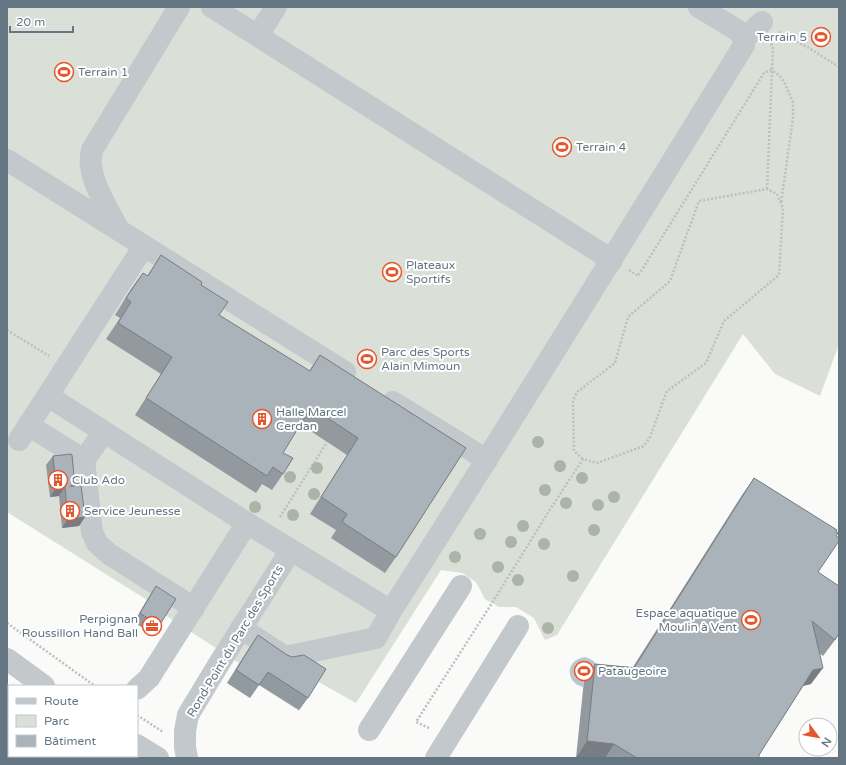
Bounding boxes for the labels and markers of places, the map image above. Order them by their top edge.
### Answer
sports icon: Terrain 5 [810,26,832,48]
place label: Terrain 5 [757,30,807,44]
sports icon: Terrain 1 [53,61,75,83]
place label: Terrain 1 [78,65,128,79]
sports icon: Terrain 4 [551,136,573,158]
place label: Terrain 4 [576,140,627,154]
place label: Plateaux Sportifs [406,258,455,286]
sports icon: Plateaux Sportifs [381,261,403,283]
place label: Parc des Sports Alain Mimoun [381,345,470,373]
sports icon: Parc des Sports Alain Mimoun [356,348,378,370]
place label: Halle Marcel Cerdan [276,405,347,433]
building icon: Halle Marcel Cerdan [251,408,273,430]
building icon: Club Ado [47,469,69,491]
place label: Club Ado [72,473,125,487]
building icon: Service Jeunesse [59,500,81,522]
place label: Service Jeunesse [84,504,181,518]
place label: Espace aquatique Moulin à Vent [636,606,737,634]
sports icon: Espace aquatique Moulin à Vent [740,609,762,631]
place label: Perpignan Roussillon Hand Ball [22,612,138,640]
office icon: Perpignan Roussillon Hand Ball [141,615,163,637]
sports icon: Pataugeoire [573,660,595,682]
place label: Pataugeoire [598,664,667,678]

